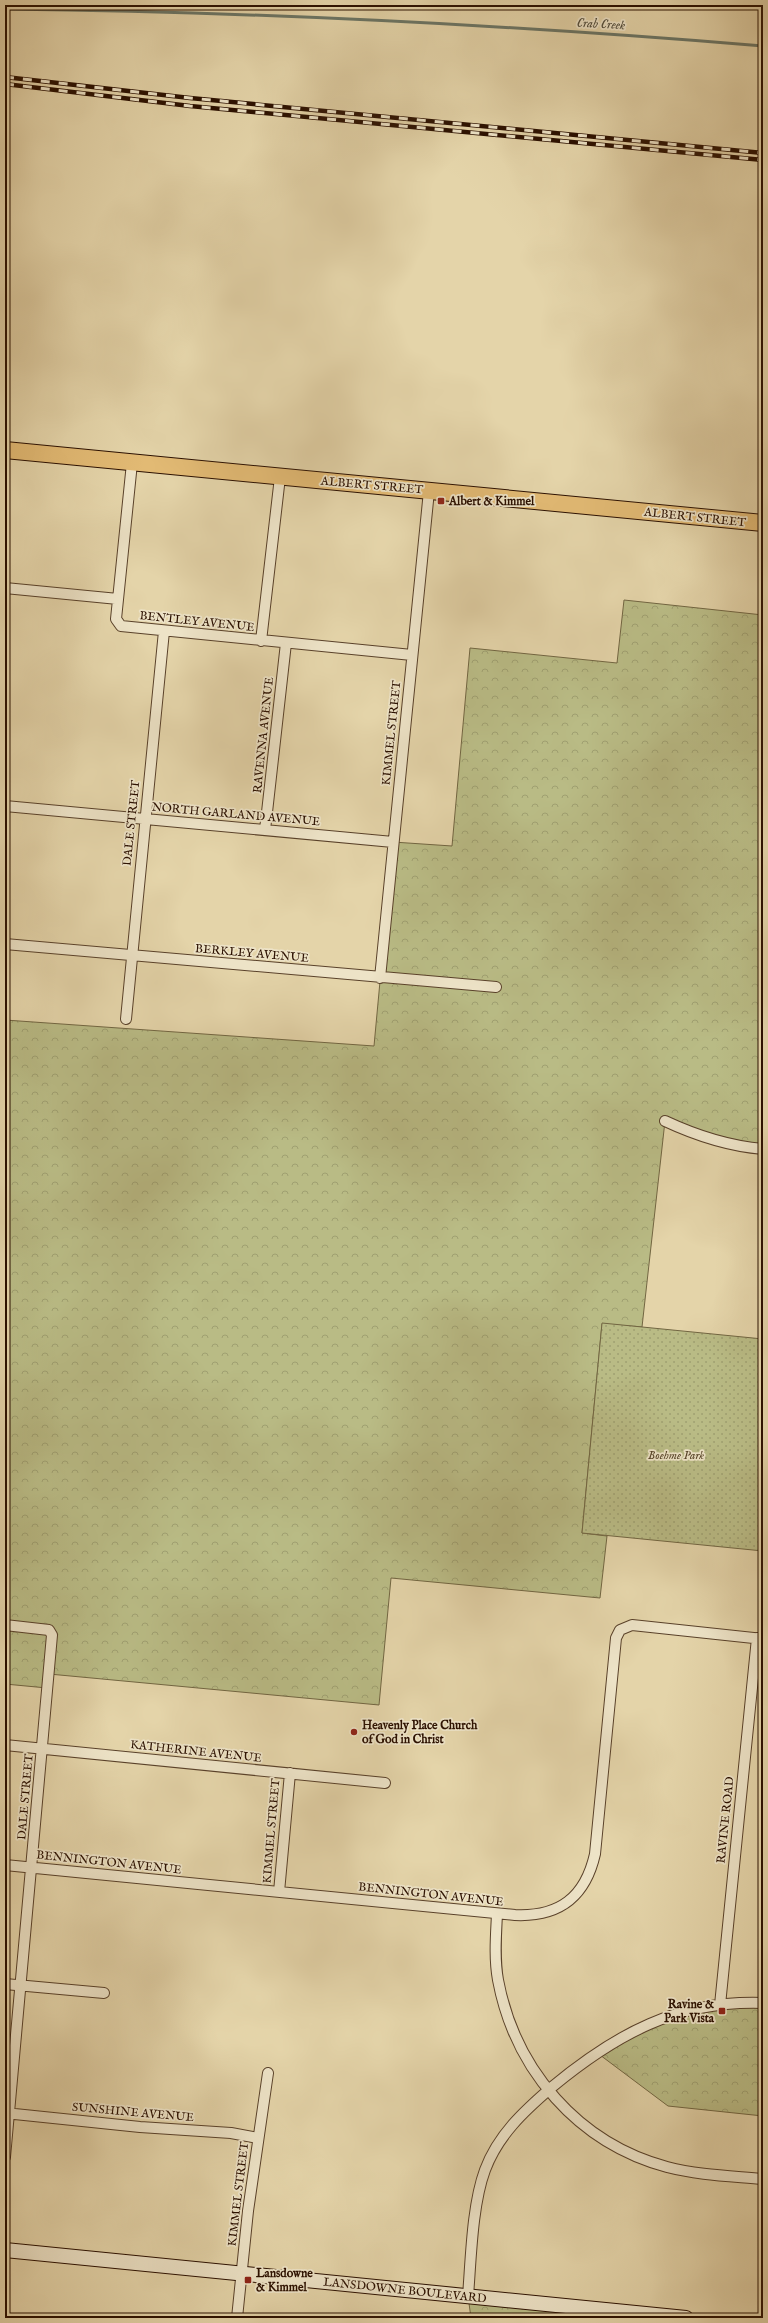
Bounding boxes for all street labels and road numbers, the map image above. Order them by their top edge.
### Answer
street label: ALBERT STREET [319,473,424,497]
street label: ALBERT STREET [642,505,747,530]
street label: BENTLEY AVENUE [139,608,255,635]
street label: RAVENNA AVENUE [250,676,277,794]
street label: KIMMEL STREET [379,680,404,786]
street label: DALE STREET [120,779,143,867]
street label: NORTH GARLAND AVENUE [151,800,321,829]
street label: BERKLEY AVENUE [194,941,309,966]
street label: KATHERINE AVENUE [130,1737,262,1766]
street label: DALE STREET [14,1753,37,1841]
street label: RAVINE ROAD [713,1776,738,1864]
street label: KIMMEL STREET [259,1778,284,1884]
street label: BENNINGTON AVENUE [36,1847,182,1878]
street label: BENNINGTON AVENUE [358,1879,504,1910]
street label: SUNSHINE AVENUE [71,2100,194,2125]
street label: KIMMEL STREET [225,2141,252,2247]
street label: LANSDOWNE BOULEVARD [323,2274,488,2307]

